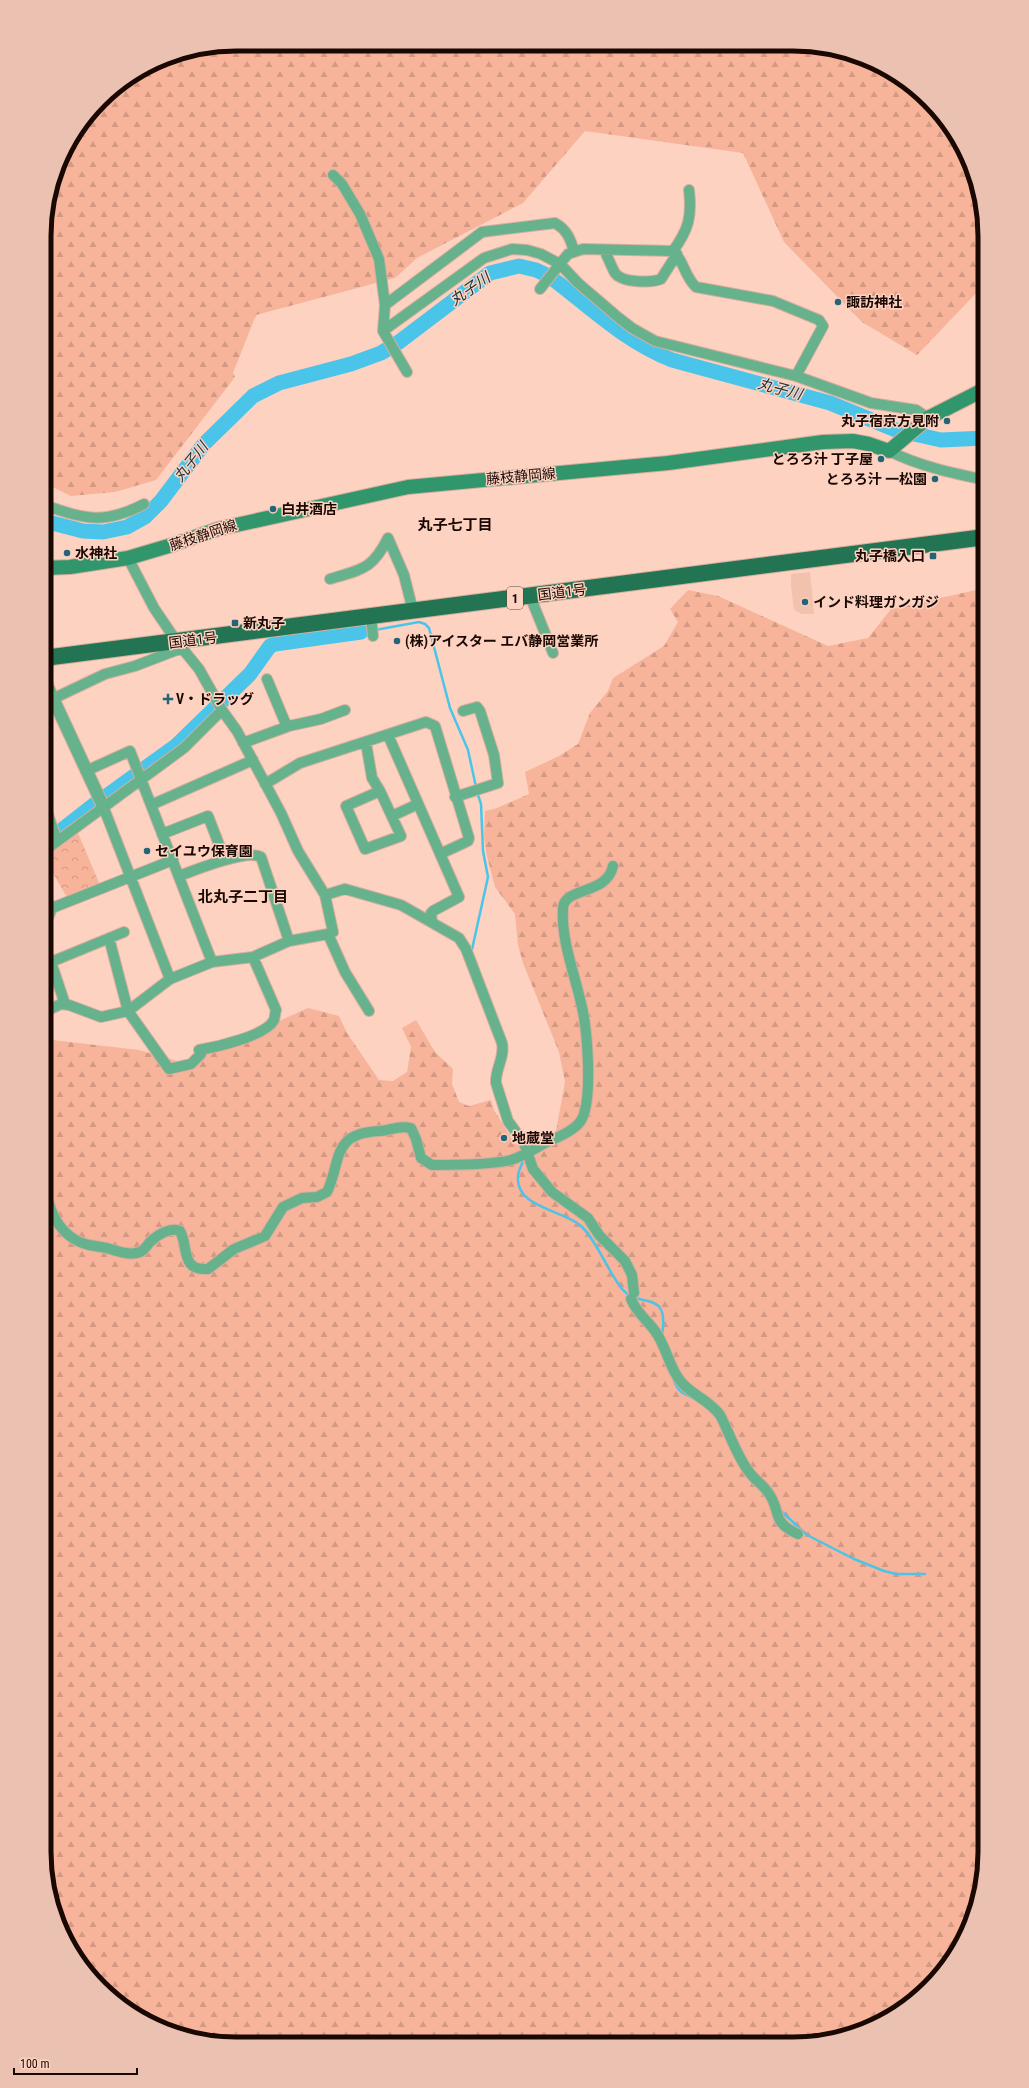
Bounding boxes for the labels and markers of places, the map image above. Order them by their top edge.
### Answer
place label: 諏訪神社 [846,294,902,310]
marker: 諏訪神社 [833,297,843,307]
place label: 丸子宿京方見附 [841,413,939,429]
marker: 丸子宿京方見附 [942,416,952,426]
place label: とろろ汁 丁子屋 [772,451,873,467]
marker: とろろ汁 丁子屋 [876,454,886,464]
place label: とろろ汁 一松園 [826,471,927,487]
marker: とろろ汁 一松園 [930,474,940,484]
place label: 白井酒店 [281,501,337,517]
marker: 白井酒店 [268,504,278,514]
place label: 水神社 [75,545,117,561]
marker: 水神社 [62,548,72,558]
place label: 丸子橋入口 [855,548,925,564]
marker: 丸子橋入口 [928,551,938,561]
place label: インド料理ガンガジ [813,594,939,610]
marker: インド料理ガンガジ [800,597,810,607]
place label: 新丸子 [243,615,285,631]
marker: 新丸子 [230,618,240,628]
place label: (株)アイスター エバ静岡営業所 [405,633,598,650]
marker: (株)アイスター エバ静岡営業所 [392,636,402,646]
place label: V・ドラッグ [176,691,254,707]
marker: V・ドラッグ [163,694,173,704]
place label: セイユウ保育園 [155,843,253,859]
marker: セイユウ保育園 [142,846,152,856]
place label: 地蔵堂 [512,1130,554,1146]
marker: 地蔵堂 [499,1133,509,1143]

